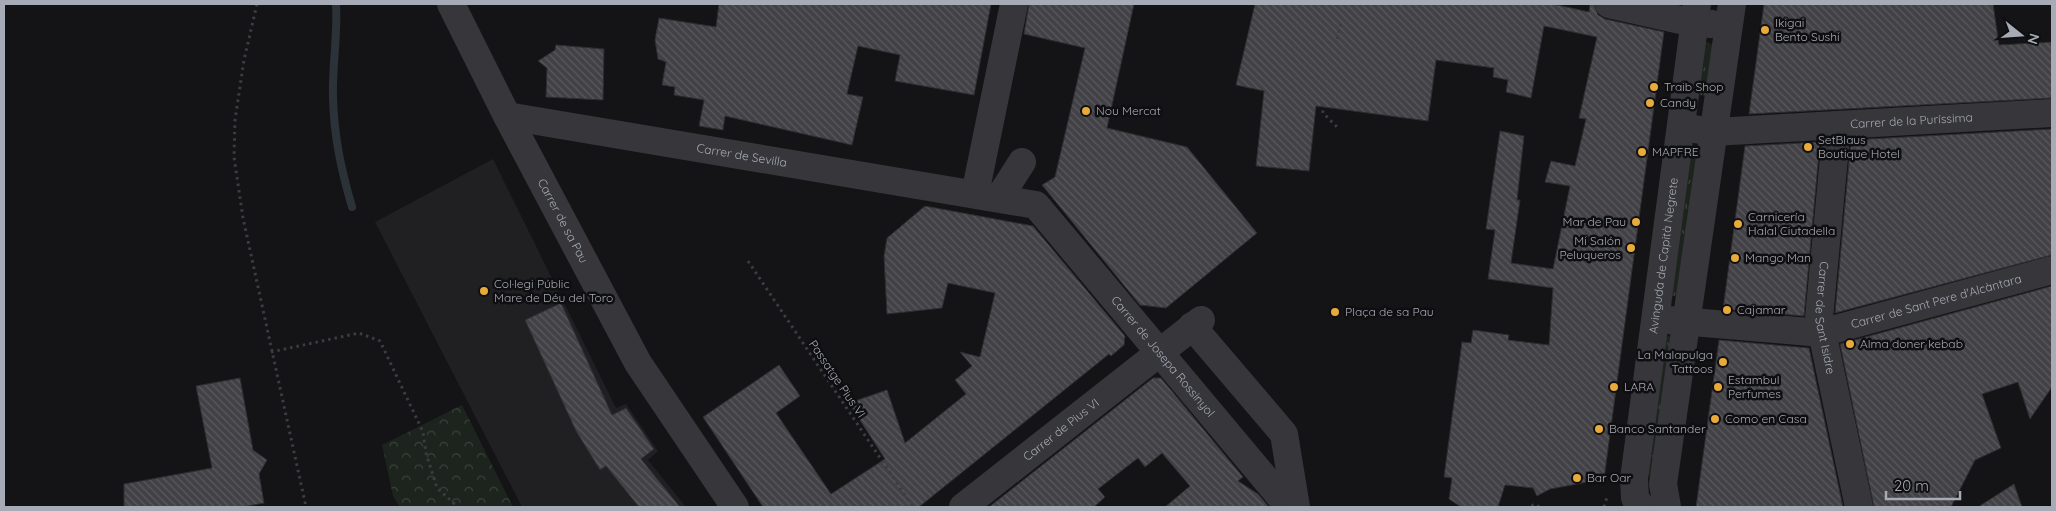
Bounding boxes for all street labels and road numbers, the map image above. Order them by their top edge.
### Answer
street label: Carrer de la Puríssima [1850,109,1973,131]
street label: Carrer de Sevilla [695,140,788,170]
street label: Carrer de sa Pau [535,176,592,266]
street label: Avinguda de Capità Negrete [1645,177,1681,335]
street label: Carrer de Sant Isidre [1812,261,1839,376]
street label: Carrer de Sant Pere d'Alcàntara [1849,271,2023,332]
street label: Carrer de Josepa Rossinyol [1108,293,1218,420]
street label: Passatge Pius VI [806,337,869,421]
street label: Carrer de Pius VI [1020,395,1102,464]

